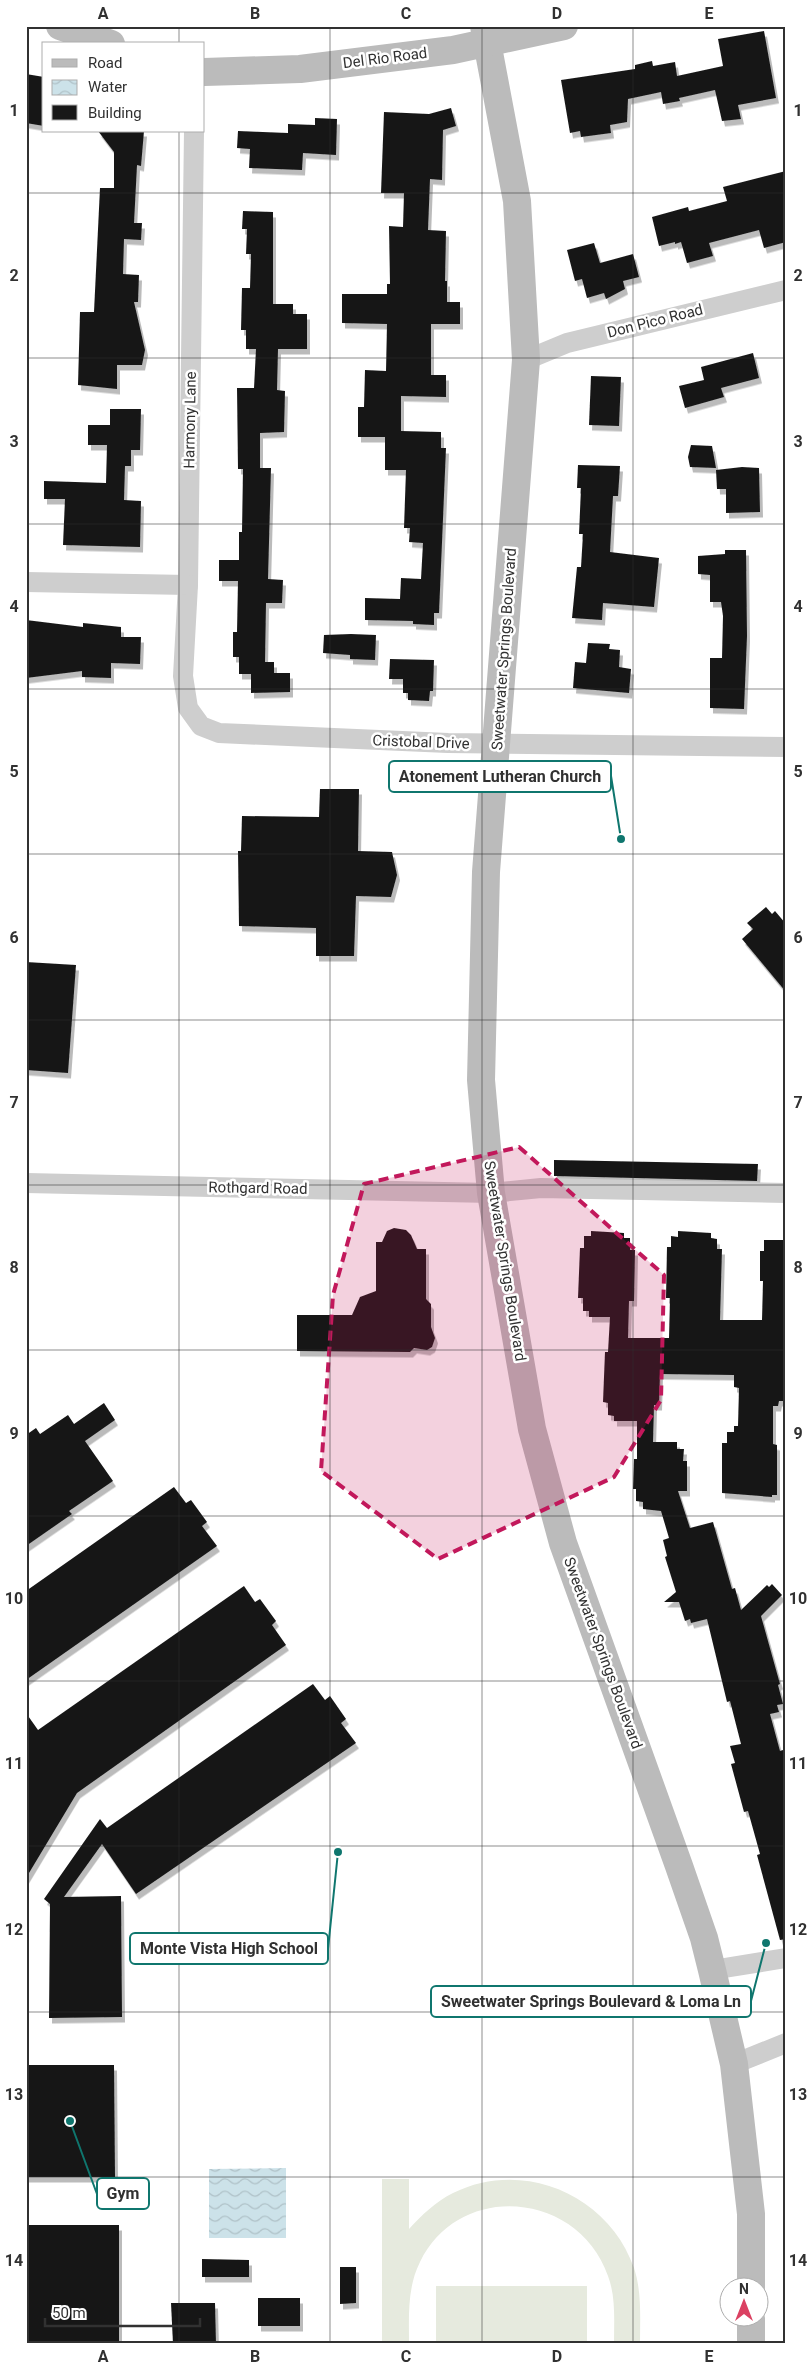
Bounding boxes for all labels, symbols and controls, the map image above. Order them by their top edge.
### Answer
text: A [98,4,109,23]
text: B [250,4,260,23]
text: C [401,4,411,23]
text: D [552,4,562,23]
text: E [705,4,714,23]
legend [42,42,205,132]
street label: Del Rio Road [342,44,428,72]
text: Road [88,54,122,72]
text: Water [88,78,127,96]
text: 1 [9,101,19,120]
text: 1 [793,101,803,120]
text: Building [88,104,142,122]
text: 2 [9,266,19,285]
text: 2 [793,266,803,285]
street label: Don Pico Road [605,300,705,342]
street label: Harmony Lane [180,371,200,469]
text: 3 [9,432,19,451]
text: 3 [793,432,803,451]
street label: Sweetwater Springs Boulevard [488,547,520,751]
text: 4 [9,597,19,616]
text: 4 [793,597,803,616]
street label: Cristobal Drive [372,731,470,753]
callout: Atonement Lutheran Church [389,761,611,792]
text: 5 [9,762,19,781]
text: 5 [793,762,803,781]
text: Atonement Lutheran Church [399,767,601,786]
text: 6 [9,928,19,947]
text: 6 [793,928,803,947]
text: 7 [9,1093,19,1112]
text: 7 [793,1093,803,1112]
street label: Sweetwater Springs Boulevard [480,1159,530,1363]
street label: Rothgard Road [208,1178,308,1198]
text: 8 [9,1258,19,1277]
text: 8 [793,1258,803,1277]
text: 9 [9,1424,19,1443]
text: 9 [793,1424,803,1443]
street label: Sweetwater Springs Boulevard [560,1555,646,1751]
text: 10 [5,1589,23,1608]
text: 10 [789,1589,807,1608]
text: 11 [5,1754,23,1773]
text: 11 [789,1754,807,1773]
text: 12 [5,1920,23,1939]
text: 12 [789,1920,807,1939]
callout: Monte Vista High School [130,1933,328,1964]
text: Monte Vista High School [140,1939,318,1958]
callout: Sweetwater Springs Boulevard & Loma Ln [431,1986,751,2017]
text: Sweetwater Springs Boulevard & Loma Ln [441,1992,741,2011]
text: 13 [5,2085,23,2104]
text: 13 [789,2085,807,2104]
callout: Gym [97,2178,149,2209]
text: Gym [107,2184,139,2203]
text: 14 [5,2251,23,2270]
text: 14 [789,2251,807,2270]
north arrow [720,2278,770,2328]
text: N [739,2281,749,2297]
scale bar [45,2295,200,2327]
text: 50 m [52,2304,86,2322]
text: A [98,2347,109,2366]
text: B [250,2347,260,2366]
text: C [401,2347,411,2366]
text: D [552,2347,562,2366]
text: E [705,2347,714,2366]

